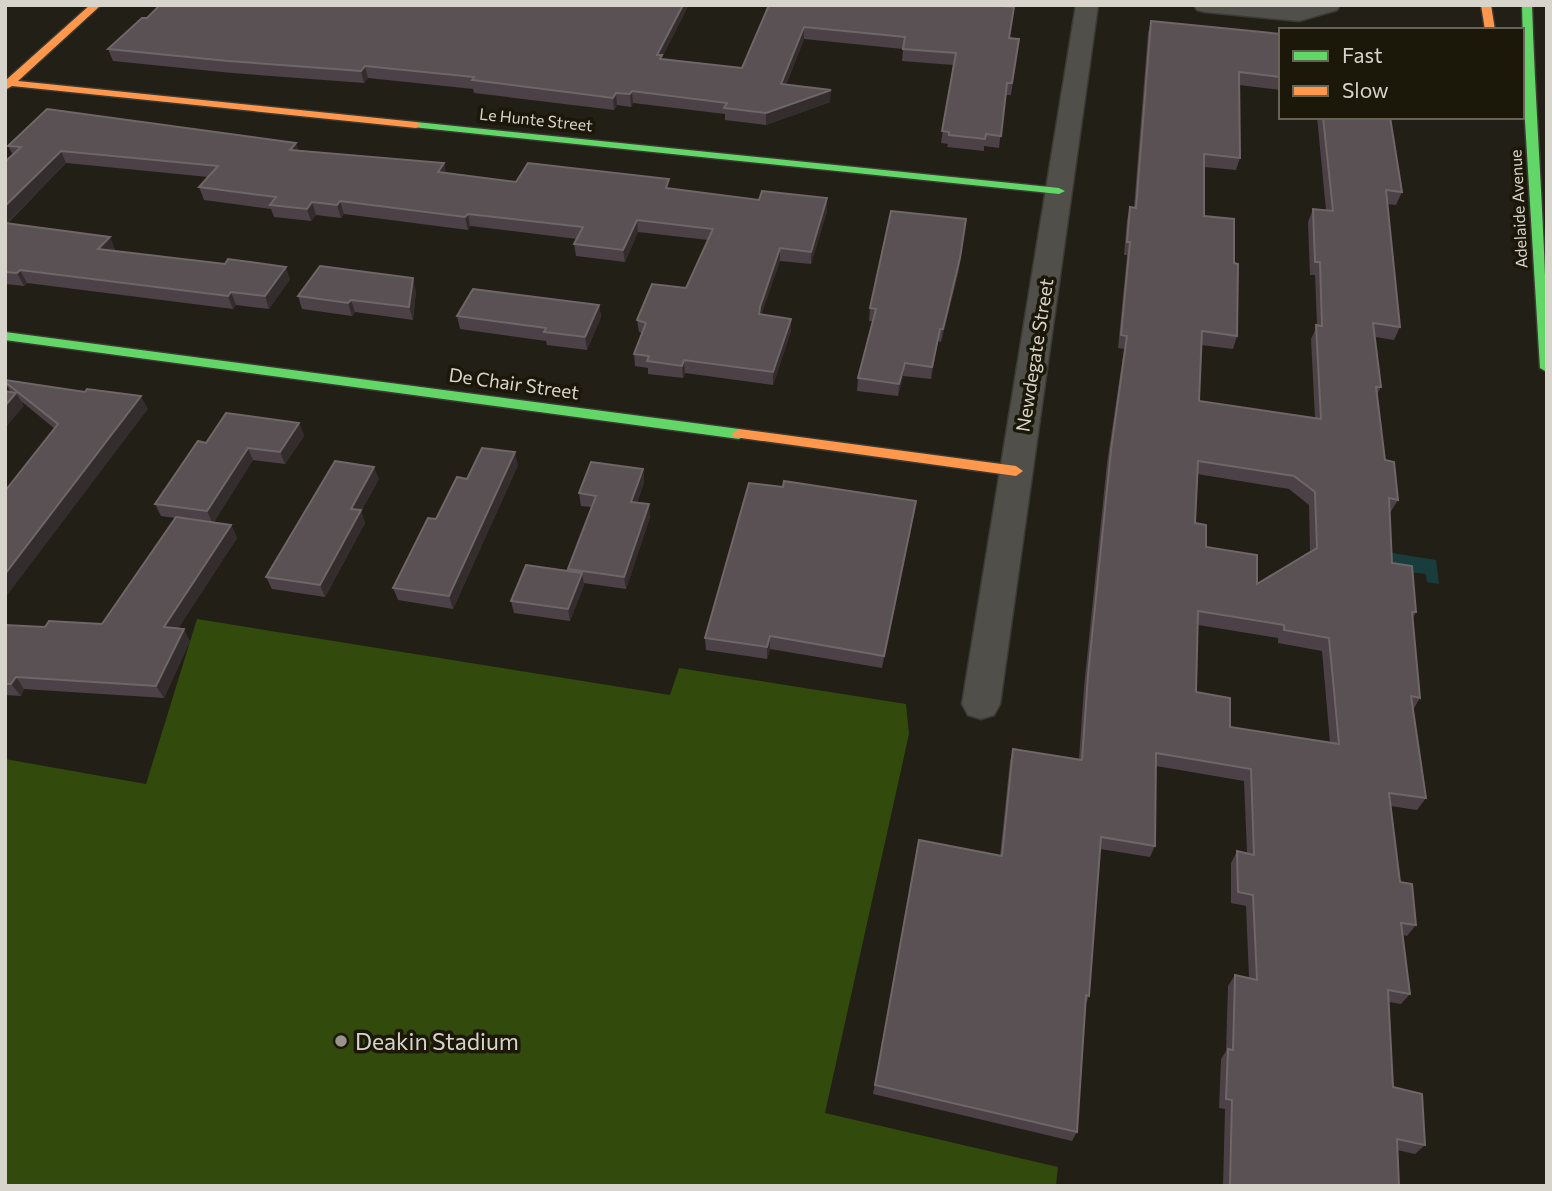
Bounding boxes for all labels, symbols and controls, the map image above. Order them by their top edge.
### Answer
legend [1279,28,1524,119]
text: Fast [1342,42,1383,67]
text: Slow [1342,77,1389,102]
street label: Le Hunte Street [478,104,594,134]
street label: Adelaide Avenue [1505,149,1531,269]
street label: Newdegate Street [1011,276,1058,433]
street label: De Chair Street [447,362,581,404]
place label: Deakin Stadium [355,1027,519,1055]
marker: Deakin Stadium [333,1033,349,1049]

